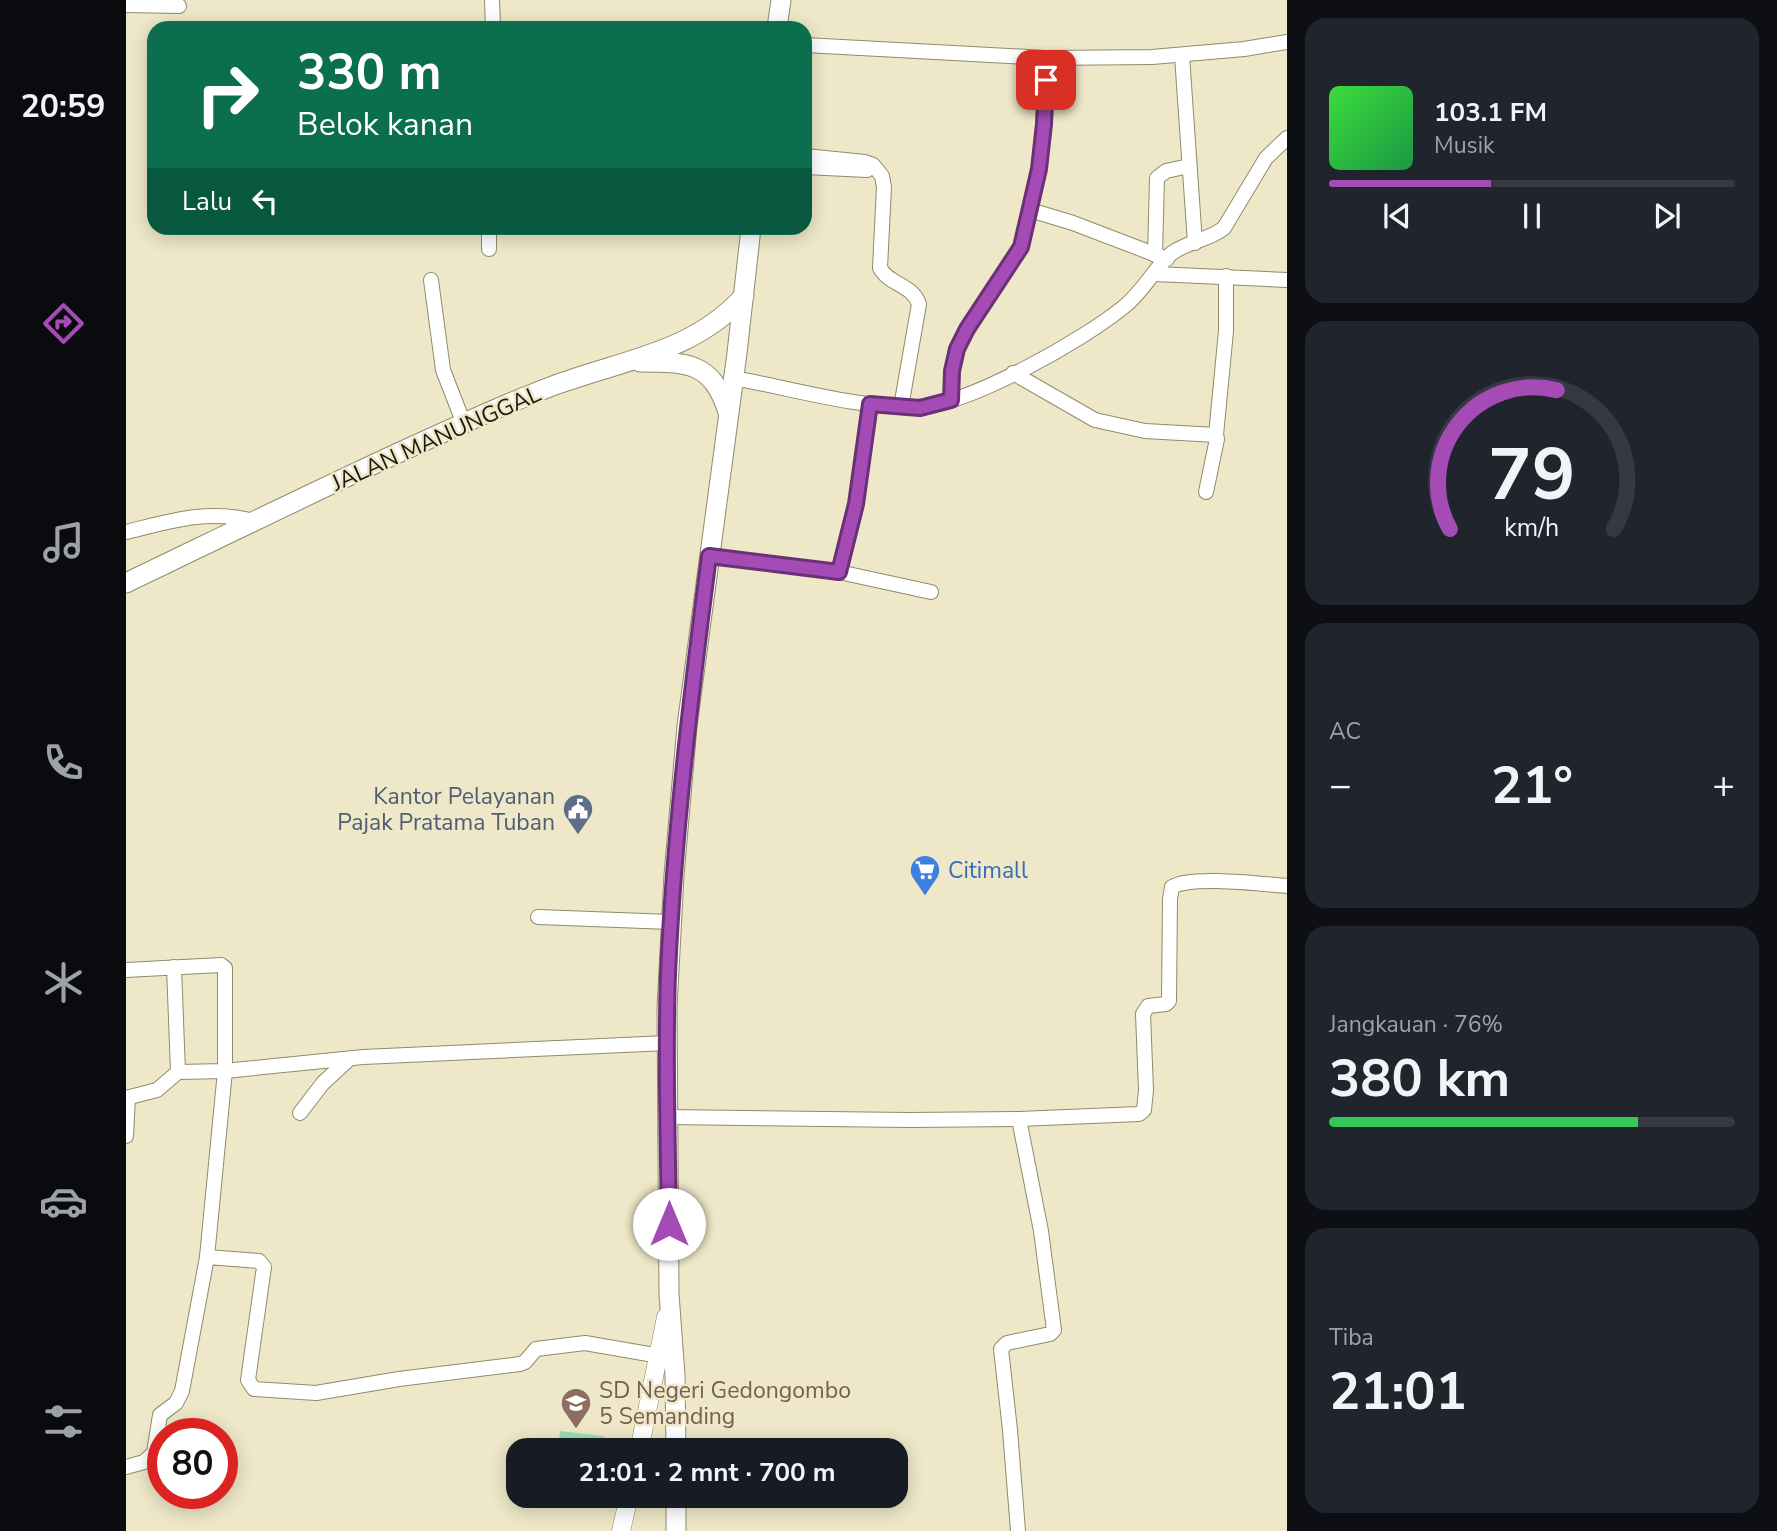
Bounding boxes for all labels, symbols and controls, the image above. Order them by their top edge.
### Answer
text: 330 m [297,39,441,106]
icon: right [182,49,273,140]
pin [1016,50,1076,110]
icon: arrive [1027,61,1065,99]
text: 20:59 [21,85,105,128]
text: 103.1 FM [1434,95,1547,130]
text: Belok kanan [297,103,473,146]
text: Musik [1434,130,1494,161]
icon: left [246,182,284,220]
text: Lalu [182,184,232,219]
icon: previous [1378,197,1416,235]
icon: pause [1513,197,1551,235]
icon: next [1648,197,1686,235]
icon: directions [39,299,88,348]
street label: JALAN MANUNGGAL [326,378,546,499]
text: 79 [1488,425,1576,525]
text: km/h [1504,511,1560,545]
icon: music [39,518,88,567]
text: AC [1329,716,1361,747]
icon: phone [39,738,88,787]
text: 21° [1491,750,1573,821]
text: − [1329,760,1352,811]
text: + [1712,760,1735,811]
place label: Kantor Pelayanan Pajak Pratama Tuban [337,781,555,838]
public building icon: Kantor Pelayanan Pajak Pratama Tuban [561,792,595,836]
supermarket icon: Citimall [908,853,942,897]
place label: Citimall [948,855,1028,886]
icon: climate [39,958,88,1007]
text: Jangkauan · 76% [1329,1009,1503,1040]
text: 380 km [1329,1043,1510,1114]
icon: car [39,1177,88,1226]
position arrow [632,1187,706,1261]
text: Tiba [1329,1322,1374,1353]
text: 21:01 [1329,1356,1467,1427]
place label: SD Negeri Gedongombo 5 Semanding [599,1375,851,1432]
school or university icon: SD Negeri Gedongombo 5 Semanding [559,1386,593,1430]
icon: filters [39,1397,88,1446]
speed limit sign: 80 [147,1418,238,1509]
text: 21:01 · 2 mnt · 700 m [578,1455,836,1490]

